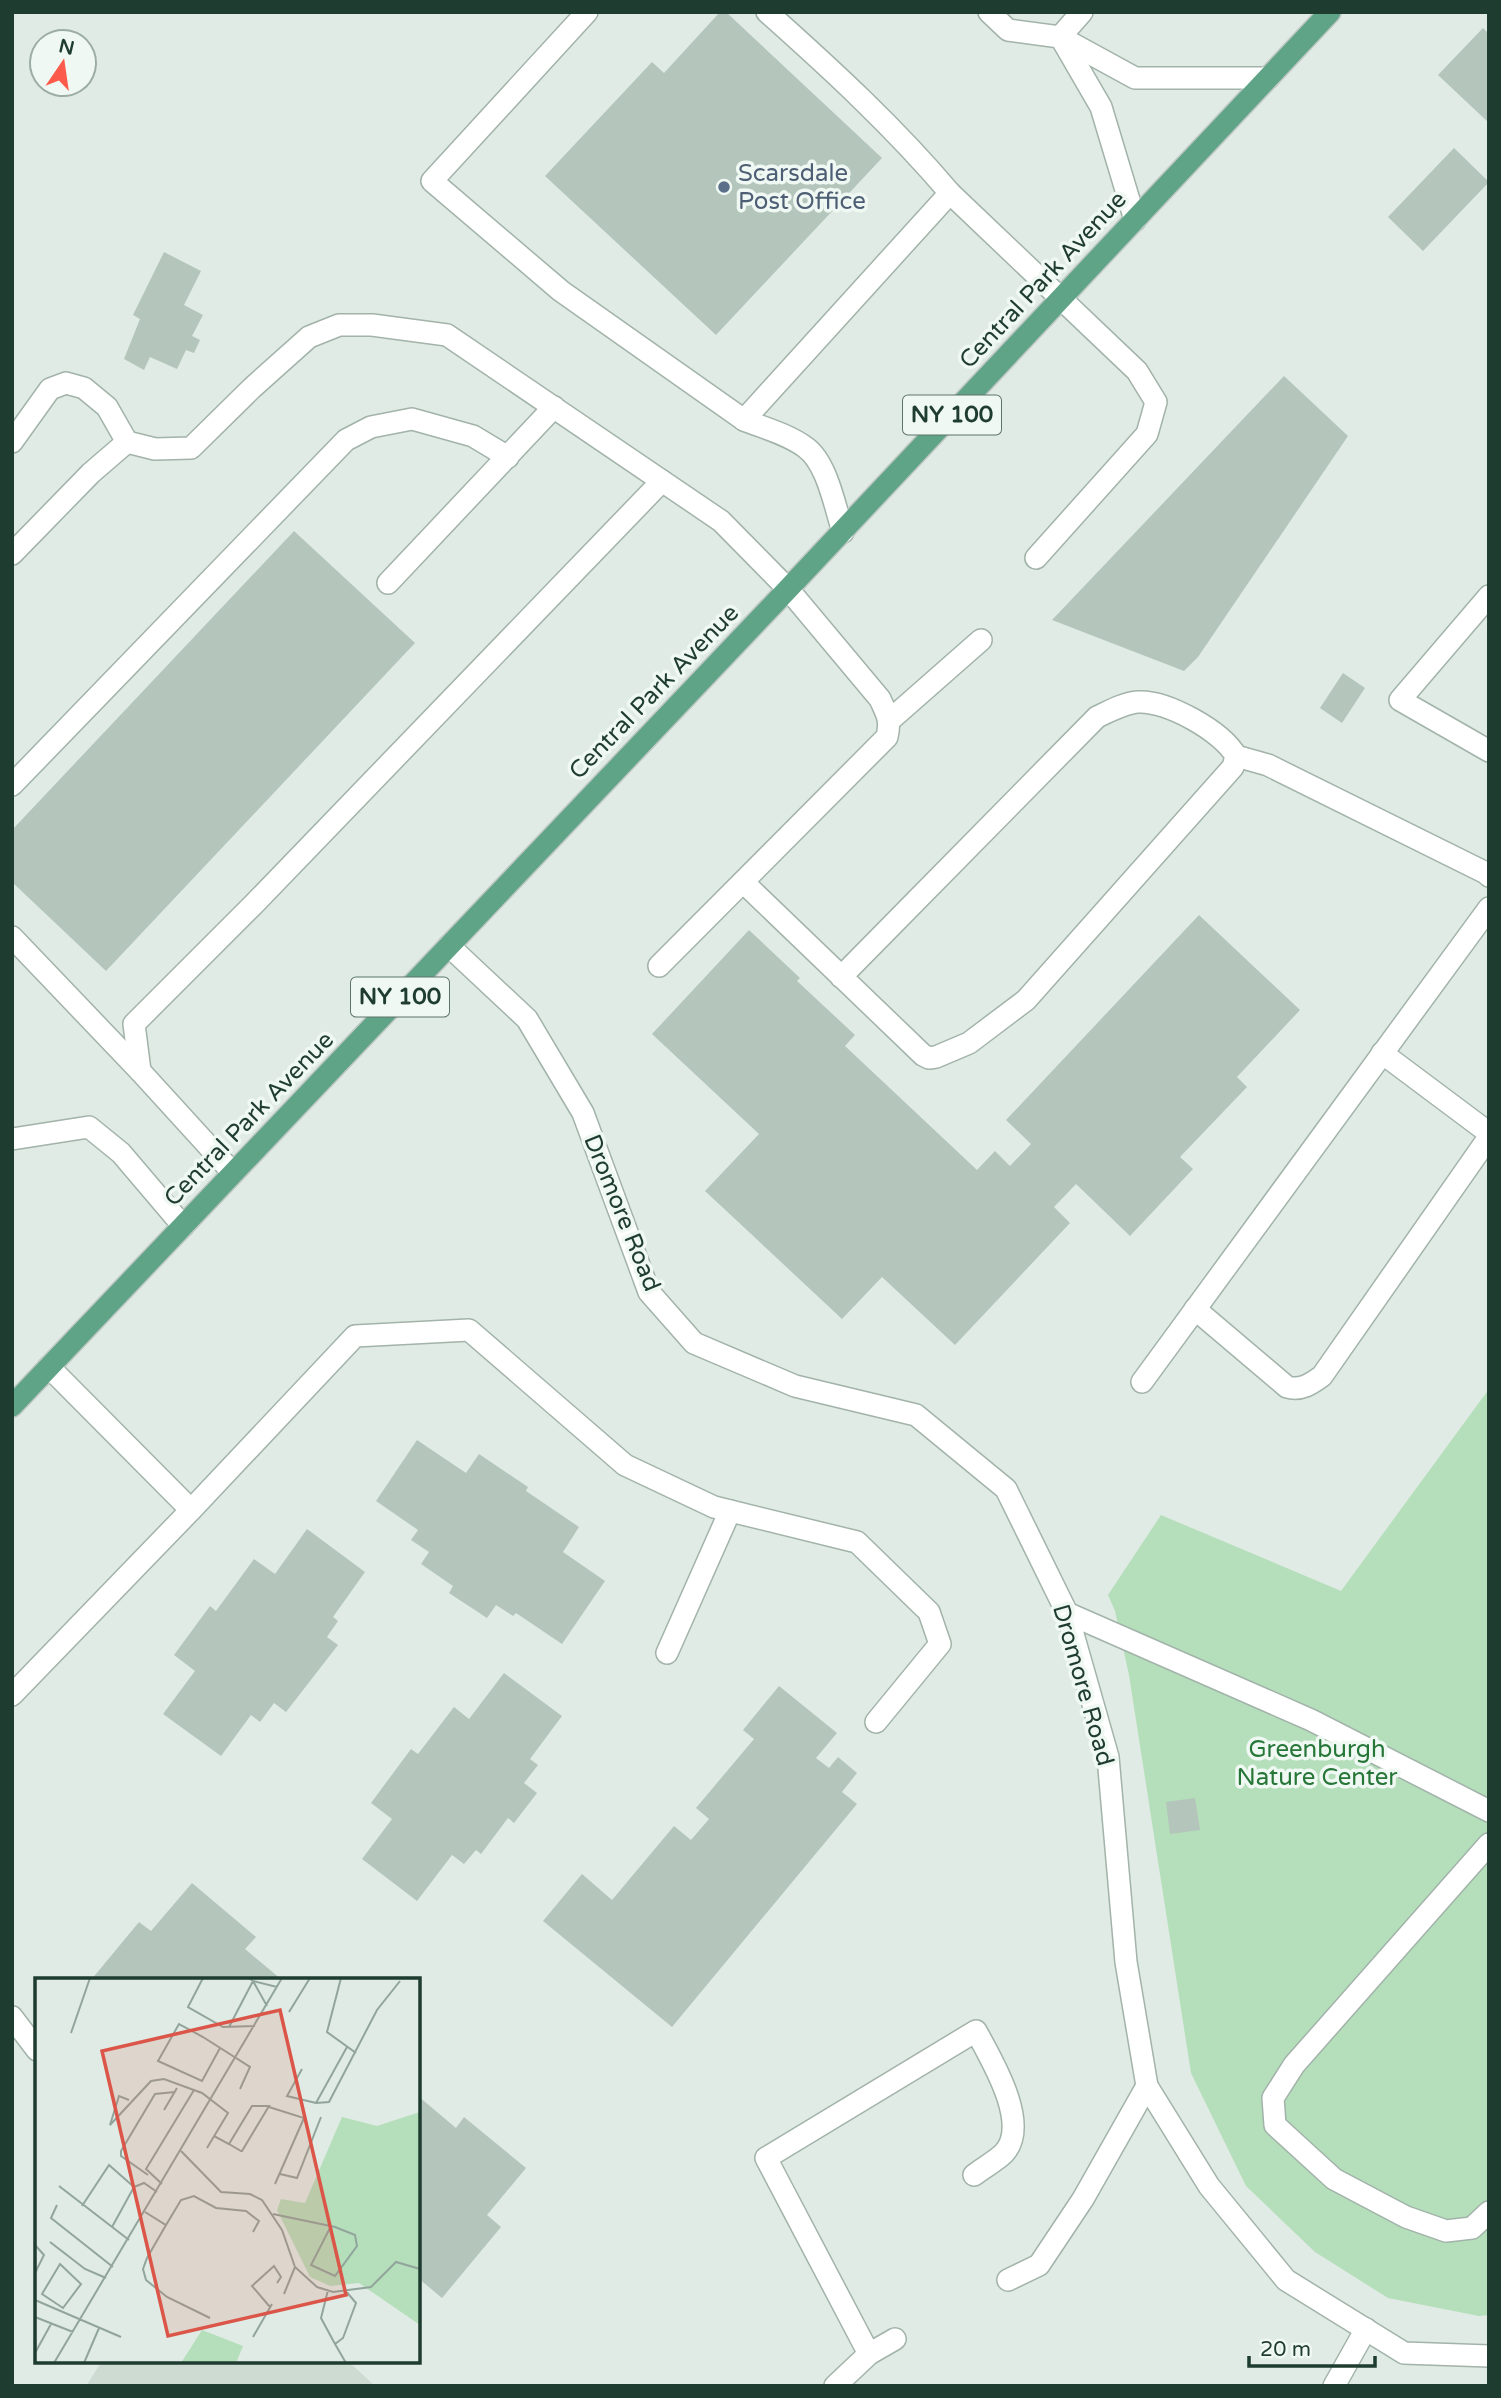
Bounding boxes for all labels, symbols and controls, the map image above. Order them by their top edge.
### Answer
north arrow [28,28,98,98]
text: N [57,35,77,60]
place label: Scarsdale Post Office [738,159,866,216]
marker: Scarsdale Post Office [716,179,732,195]
street label: Central Park Avenue [953,185,1133,375]
road number: NY 100 [903,396,1001,434]
street label: Central Park Avenue [563,599,745,785]
road number: NY 100 [351,978,449,1016]
street label: Central Park Avenue [158,1026,340,1212]
street label: Dromore Road [577,1130,667,1296]
street label: Dromore Road [1046,1601,1120,1769]
park label: Greenburgh Nature Center [1237,1735,1398,1792]
inset map [35,1978,420,2363]
scale bar [1249,2324,1375,2368]
text: 20 m [1260,2337,1311,2362]

